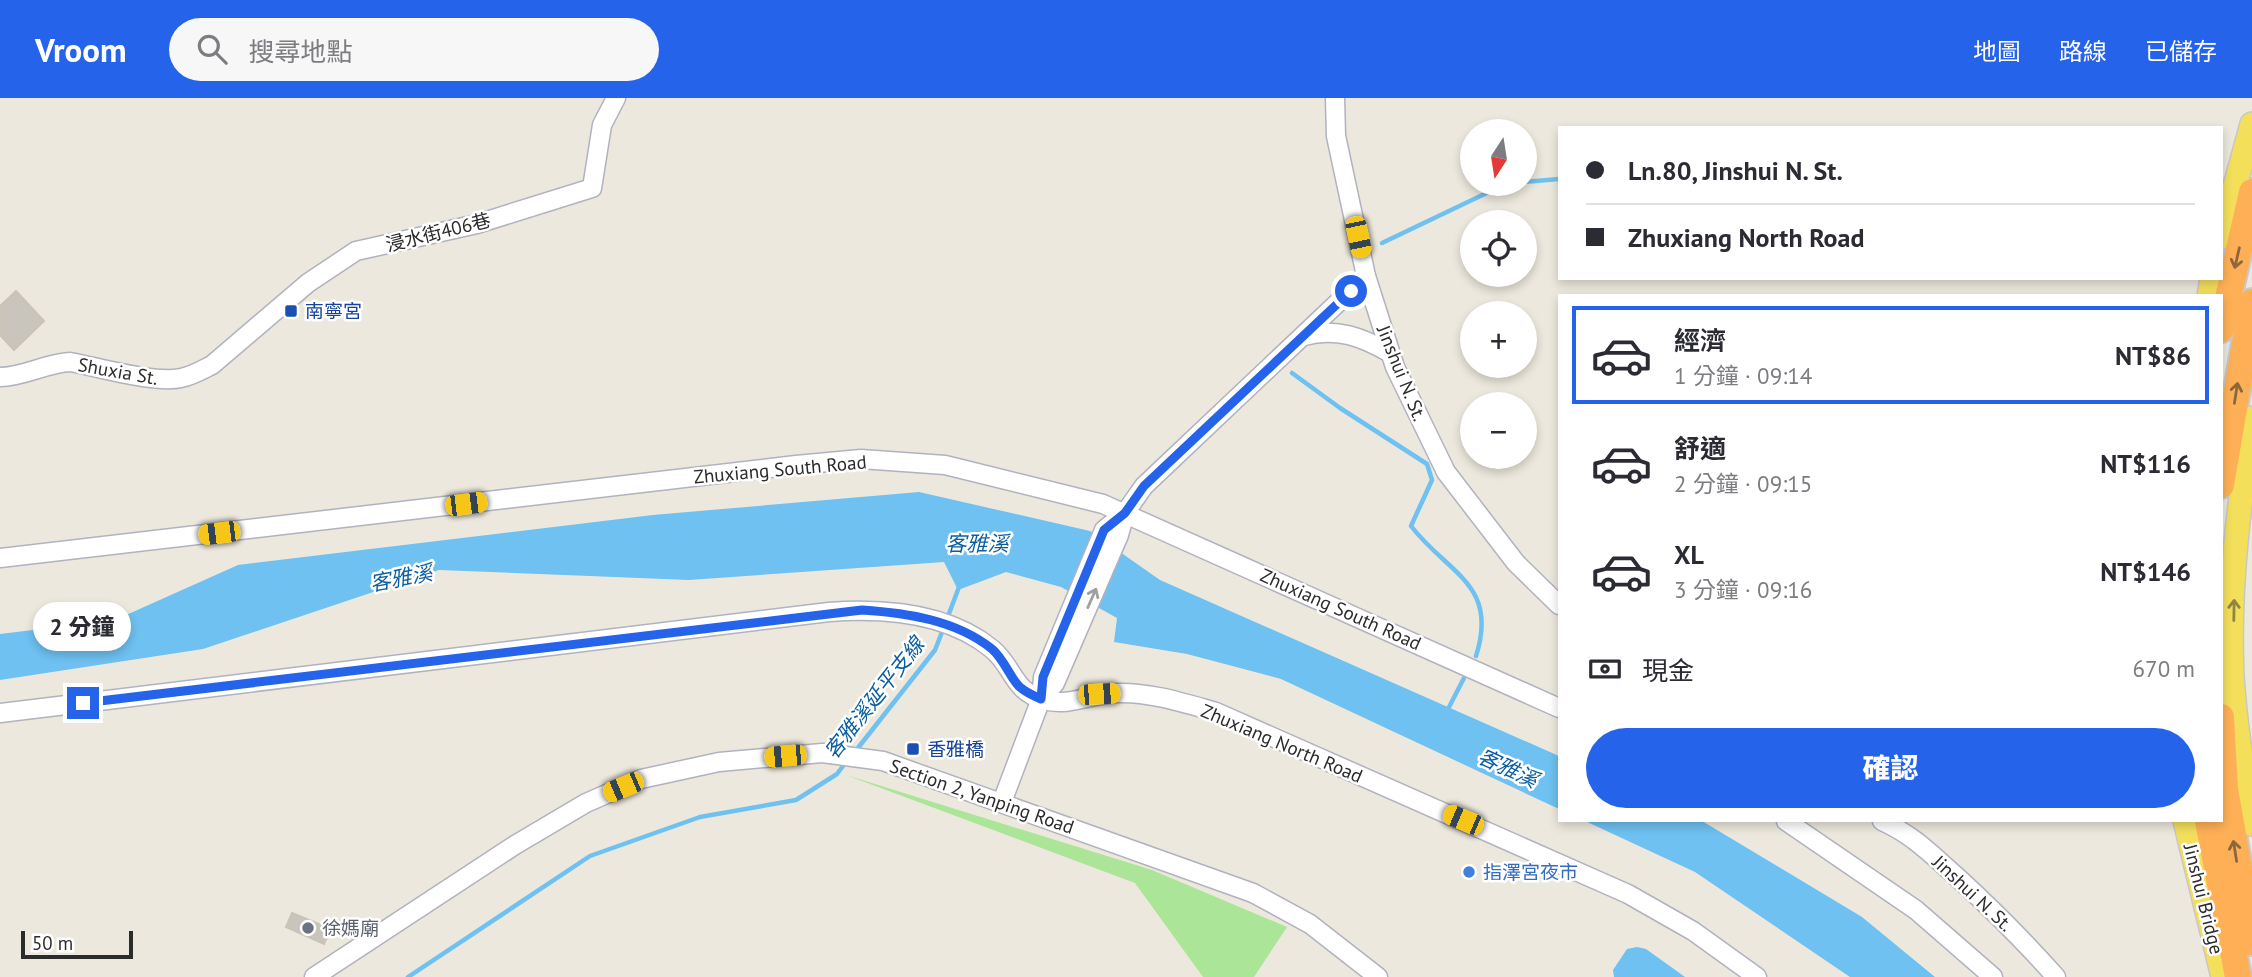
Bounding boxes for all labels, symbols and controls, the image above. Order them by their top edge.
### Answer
search box [169,18,659,81]
text: Vroom [35,28,127,71]
icon: search [193,30,231,68]
text: 搜尋地點 [249,35,353,68]
text: 地圖 [1973,36,2021,67]
text: 路線 [2059,36,2107,67]
text: 已儲存 [2145,36,2217,67]
north arrow [1460,119,1536,196]
map controls [1460,119,1537,469]
text: Ln.80, Jinshui N. St. [1628,154,1843,187]
street label: 浸水街406巷 [383,207,493,257]
button: locate [1460,210,1537,287]
car [1344,214,1373,260]
text: Zhuxiang North Road [1628,221,1864,254]
one-way arrow [2230,246,2243,269]
route start [1335,275,1367,307]
place label: 南寧宮 [305,299,362,323]
button: + [1460,301,1537,378]
marker: 南寧宮 [283,303,299,319]
street label: Jinshui N. St. [1372,321,1432,424]
icon: car [1590,324,1653,387]
text: 經濟 [1674,324,1726,357]
text: NT$86 [2115,339,2191,372]
street label: Shuxia St. [76,352,160,390]
text: 1 分鐘 · 09:14 [1674,361,1812,390]
one-way arrow [2230,382,2243,405]
button: − [1460,392,1537,469]
icon: car [1590,432,1653,495]
text: 舒適 [1674,432,1726,465]
text: NT$116 [2100,447,2191,480]
street label: Zhuxiang South Road [692,449,868,489]
text: 2 分鐘 · 09:15 [1674,469,1812,498]
car [444,491,489,517]
car [197,520,242,546]
water label: 客雅溪 [946,530,1011,557]
text: XL [1674,538,1704,571]
icon: car [1590,540,1653,603]
text: NT$146 [2100,555,2191,588]
water label: 客雅溪 [368,558,437,597]
street label: Zhuxiang South Road [1257,563,1425,655]
text: 3 分鐘 · 09:16 [1674,575,1812,604]
one-way arrow [1086,587,1099,609]
one-way arrow [2227,599,2240,622]
callout: 2 分鐘 [34,602,132,650]
text: 2 分鐘 [50,612,114,641]
water label: 客雅溪延平支線 [818,630,931,764]
icon: cash [1586,650,1624,688]
text: 現金 [1642,654,1694,687]
text: 670 m [2133,654,2195,683]
car [1078,682,1121,706]
route end [67,687,99,719]
street label: Zhuxiang North Road [1198,698,1366,788]
button: 確認 [1586,728,2195,808]
place label: 香雅橋 [927,737,984,761]
marker: 香雅橋 [905,741,921,757]
water label: 客雅溪 [1474,742,1545,795]
car [764,744,807,768]
street label: Section 2, Yanping Road [887,753,1077,839]
car [600,769,647,805]
car [1440,802,1487,838]
one-way arrow [2228,840,2241,862]
street label: Jinshui Bridge [2179,841,2229,957]
street label: Jinshui N. St. [1927,849,2018,936]
place label: 指澤宮夜市 [1483,860,1578,884]
marker: 指澤宮夜市 [1461,864,1477,880]
place label: 徐媽廟 [322,916,379,940]
marker: 徐媽廟 [300,920,316,936]
scale bar [21,928,133,960]
text: 50 m [32,931,73,955]

